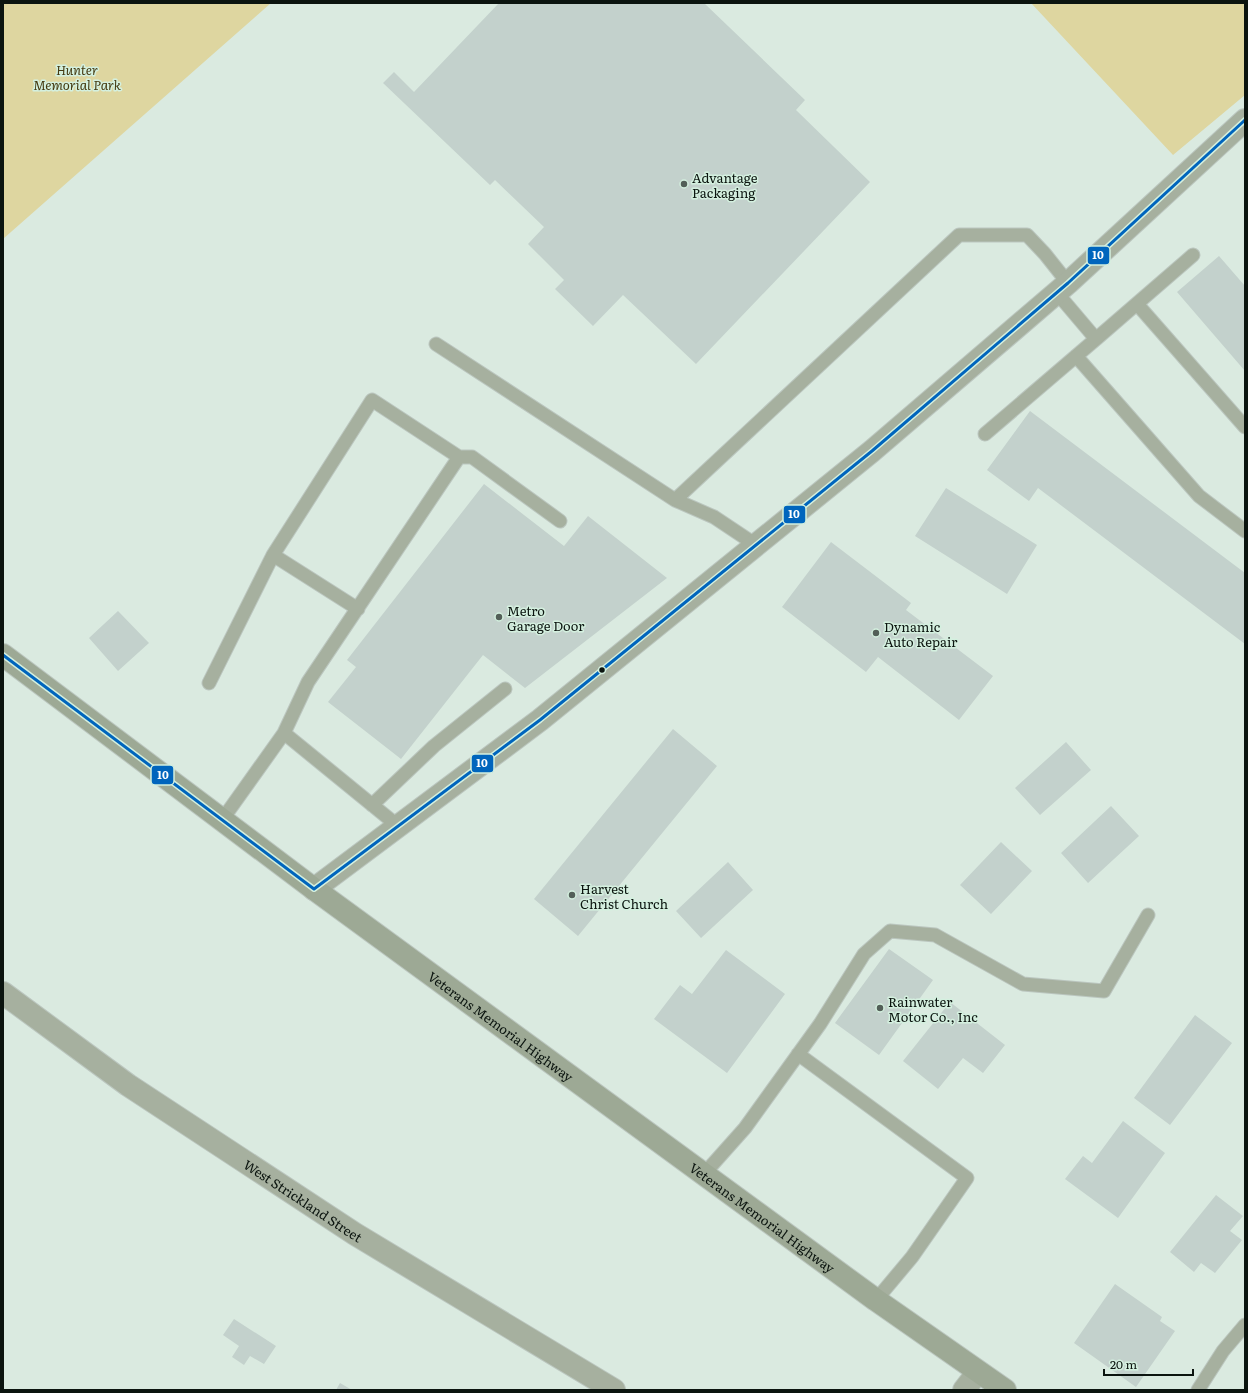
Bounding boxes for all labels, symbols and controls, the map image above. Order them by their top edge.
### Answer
park label: Hunter Memorial Park [33,60,122,94]
place label: Advantage Packaging [692,168,758,202]
marker: Advantage Packaging [679,179,689,189]
line badge: 10 [1087,246,1110,265]
text: 10 [1092,246,1104,262]
line badge: 10 [783,505,806,524]
text: 10 [788,505,800,521]
place label: Metro Garage Door [507,601,585,635]
marker: Metro Garage Door [494,612,504,622]
place label: Dynamic Auto Repair [884,617,958,651]
marker: Dynamic Auto Repair [871,628,881,638]
unlabelled marker [597,665,607,675]
line badge: 10 [471,754,494,773]
text: 10 [476,754,488,770]
line badge: 10 [151,765,174,785]
text: 10 [157,766,169,782]
place label: Harvest Christ Church [580,879,668,913]
marker: Harvest Christ Church [567,890,577,900]
street label: Veterans Memorial Highway [424,966,578,1086]
place label: Rainwater Motor Co., Inc [888,992,978,1026]
marker: Rainwater Motor Co., Inc [875,1003,885,1013]
street label: West Strickland Street [240,1154,367,1246]
street label: Veterans Memorial Highway [686,1157,840,1277]
scale bar [1104,1351,1193,1377]
text: 20 m [1110,1355,1137,1373]

